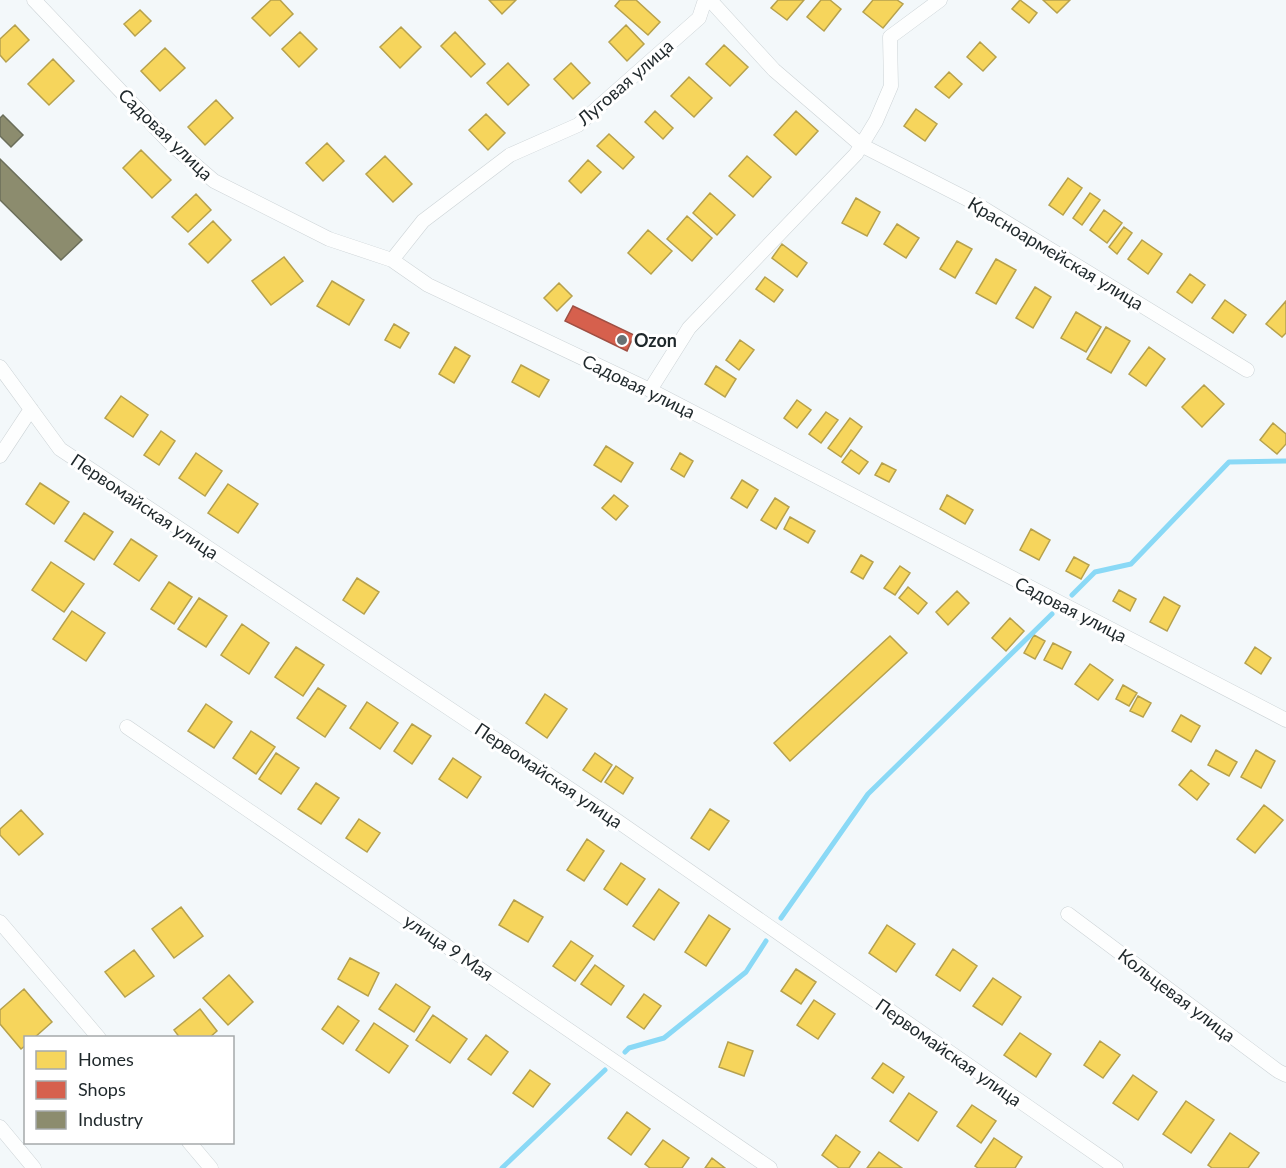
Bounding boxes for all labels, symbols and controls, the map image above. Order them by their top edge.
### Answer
street label: Луговая улица [572,34,677,130]
street label: Садовая улица [114,83,218,185]
street label: Красноармейская улица [964,192,1148,314]
place label: Ozon [634,329,677,351]
marker: Ozon [615,333,629,347]
street label: Садовая улица [579,349,699,423]
street label: Первомайская улица [67,448,223,564]
street label: Садовая улица [1011,571,1131,647]
street label: Первомайская улица [471,717,627,833]
street label: улица 9 Мая [400,909,498,985]
street label: Кольцевая улица [1114,944,1240,1046]
street label: Первомайская улица [872,993,1026,1111]
legend [24,1036,234,1144]
text: Homes [78,1048,134,1070]
text: Shops [78,1078,126,1100]
text: Industry [78,1108,144,1130]

